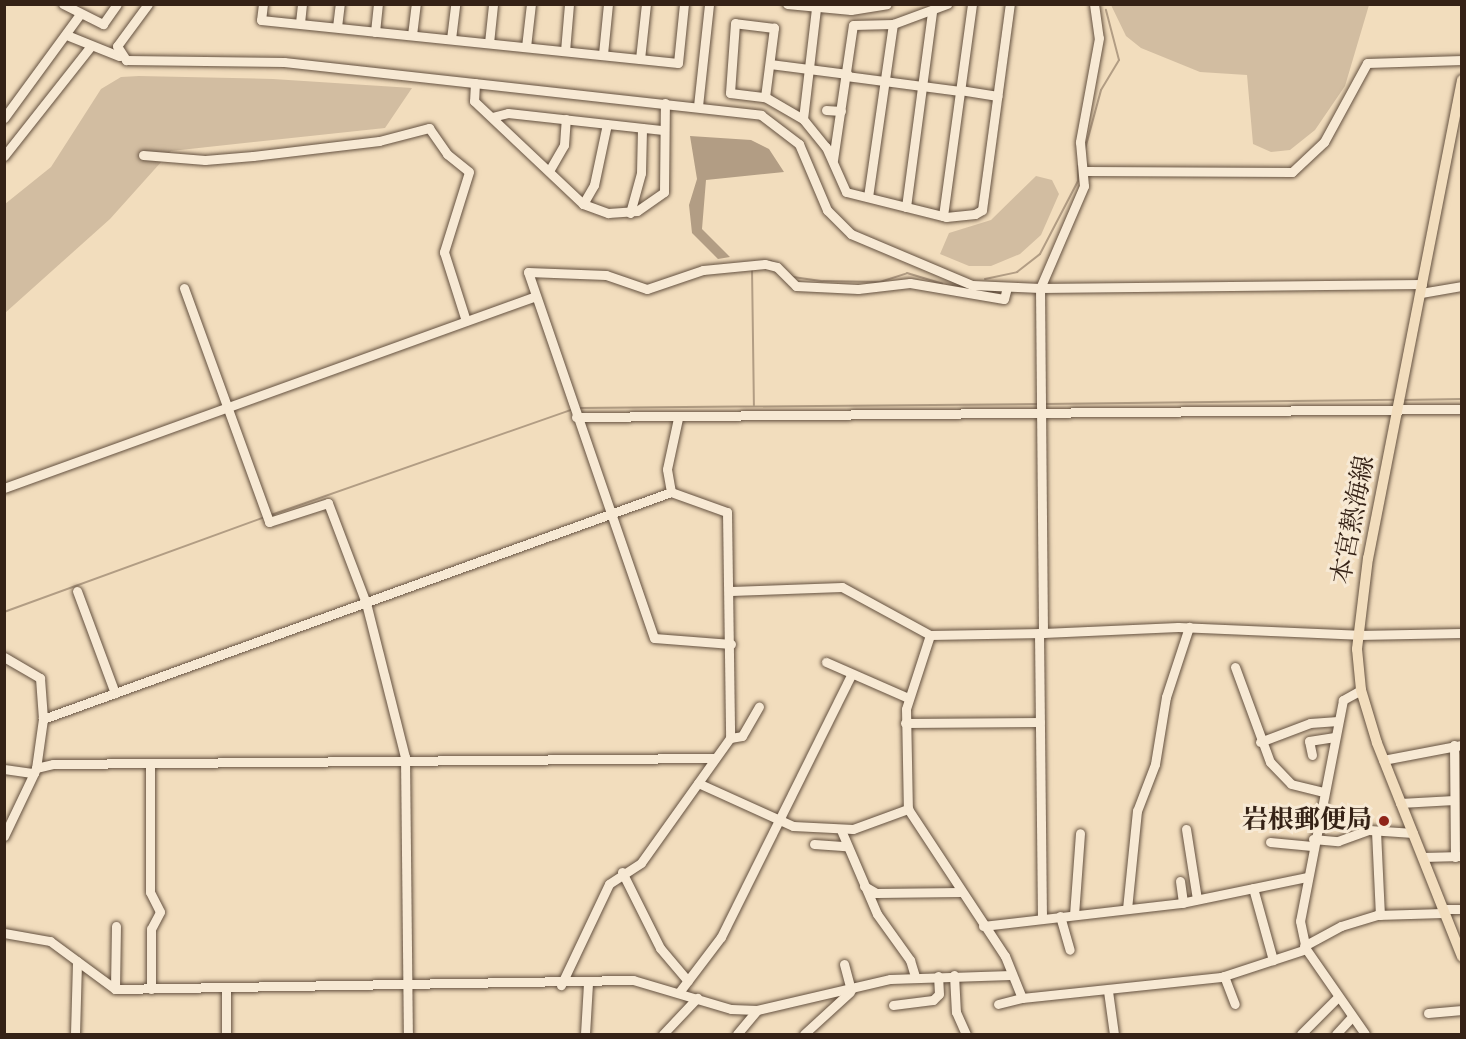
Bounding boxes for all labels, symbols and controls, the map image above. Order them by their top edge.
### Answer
street label: 本宮熱海線 [1326,453,1382,587]
place label: 岩根郵便局 [1242,805,1372,837]
marker: 岩根郵便局 [1377,814,1391,828]

